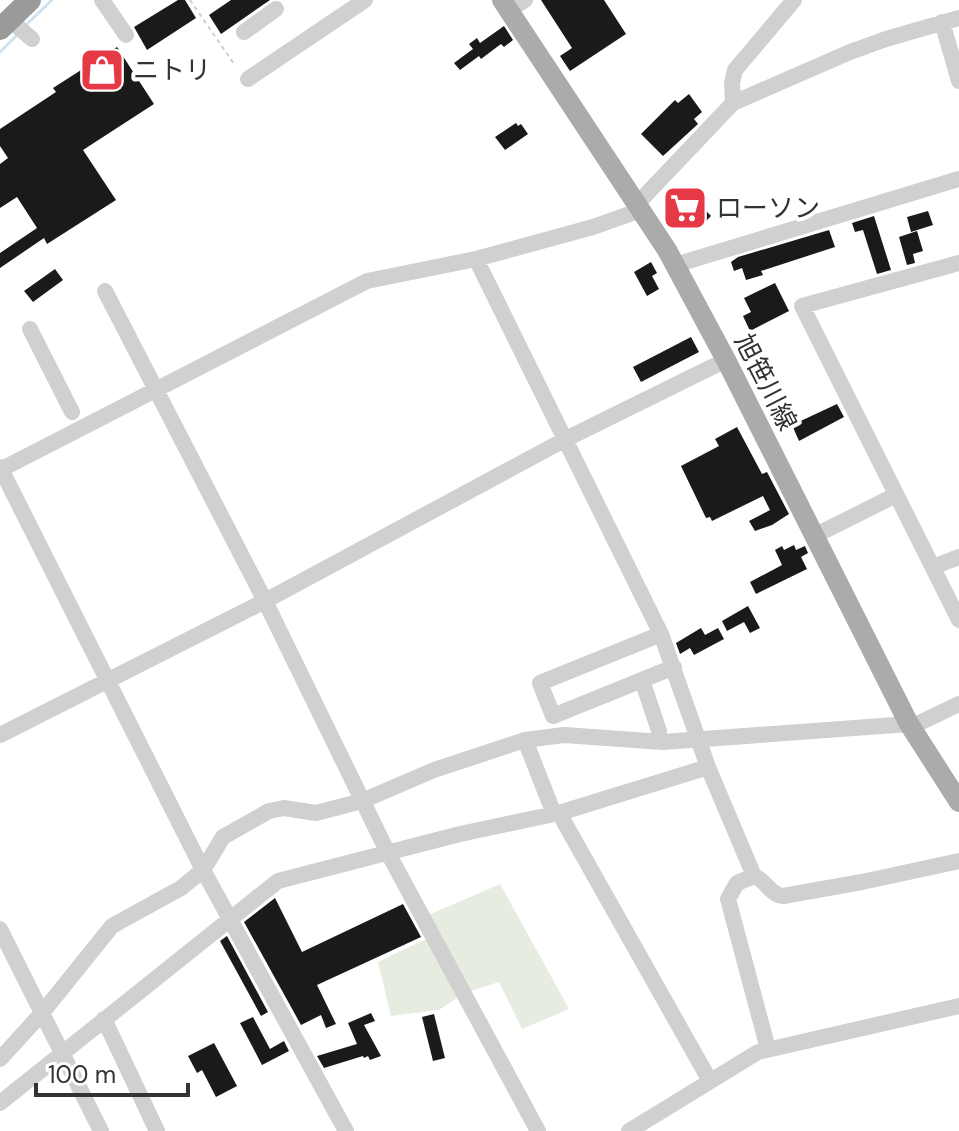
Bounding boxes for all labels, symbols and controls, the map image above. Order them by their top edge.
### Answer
shop icon: ニトリ [78,46,126,94]
place label: ニトリ [133,53,211,87]
supermarket icon: ローソン [661,184,709,232]
place label: ローソン [716,191,820,225]
street label: 旭笹川線 [727,328,805,436]
scale bar [36,1047,188,1097]
text: 100 m [48,1059,116,1090]

